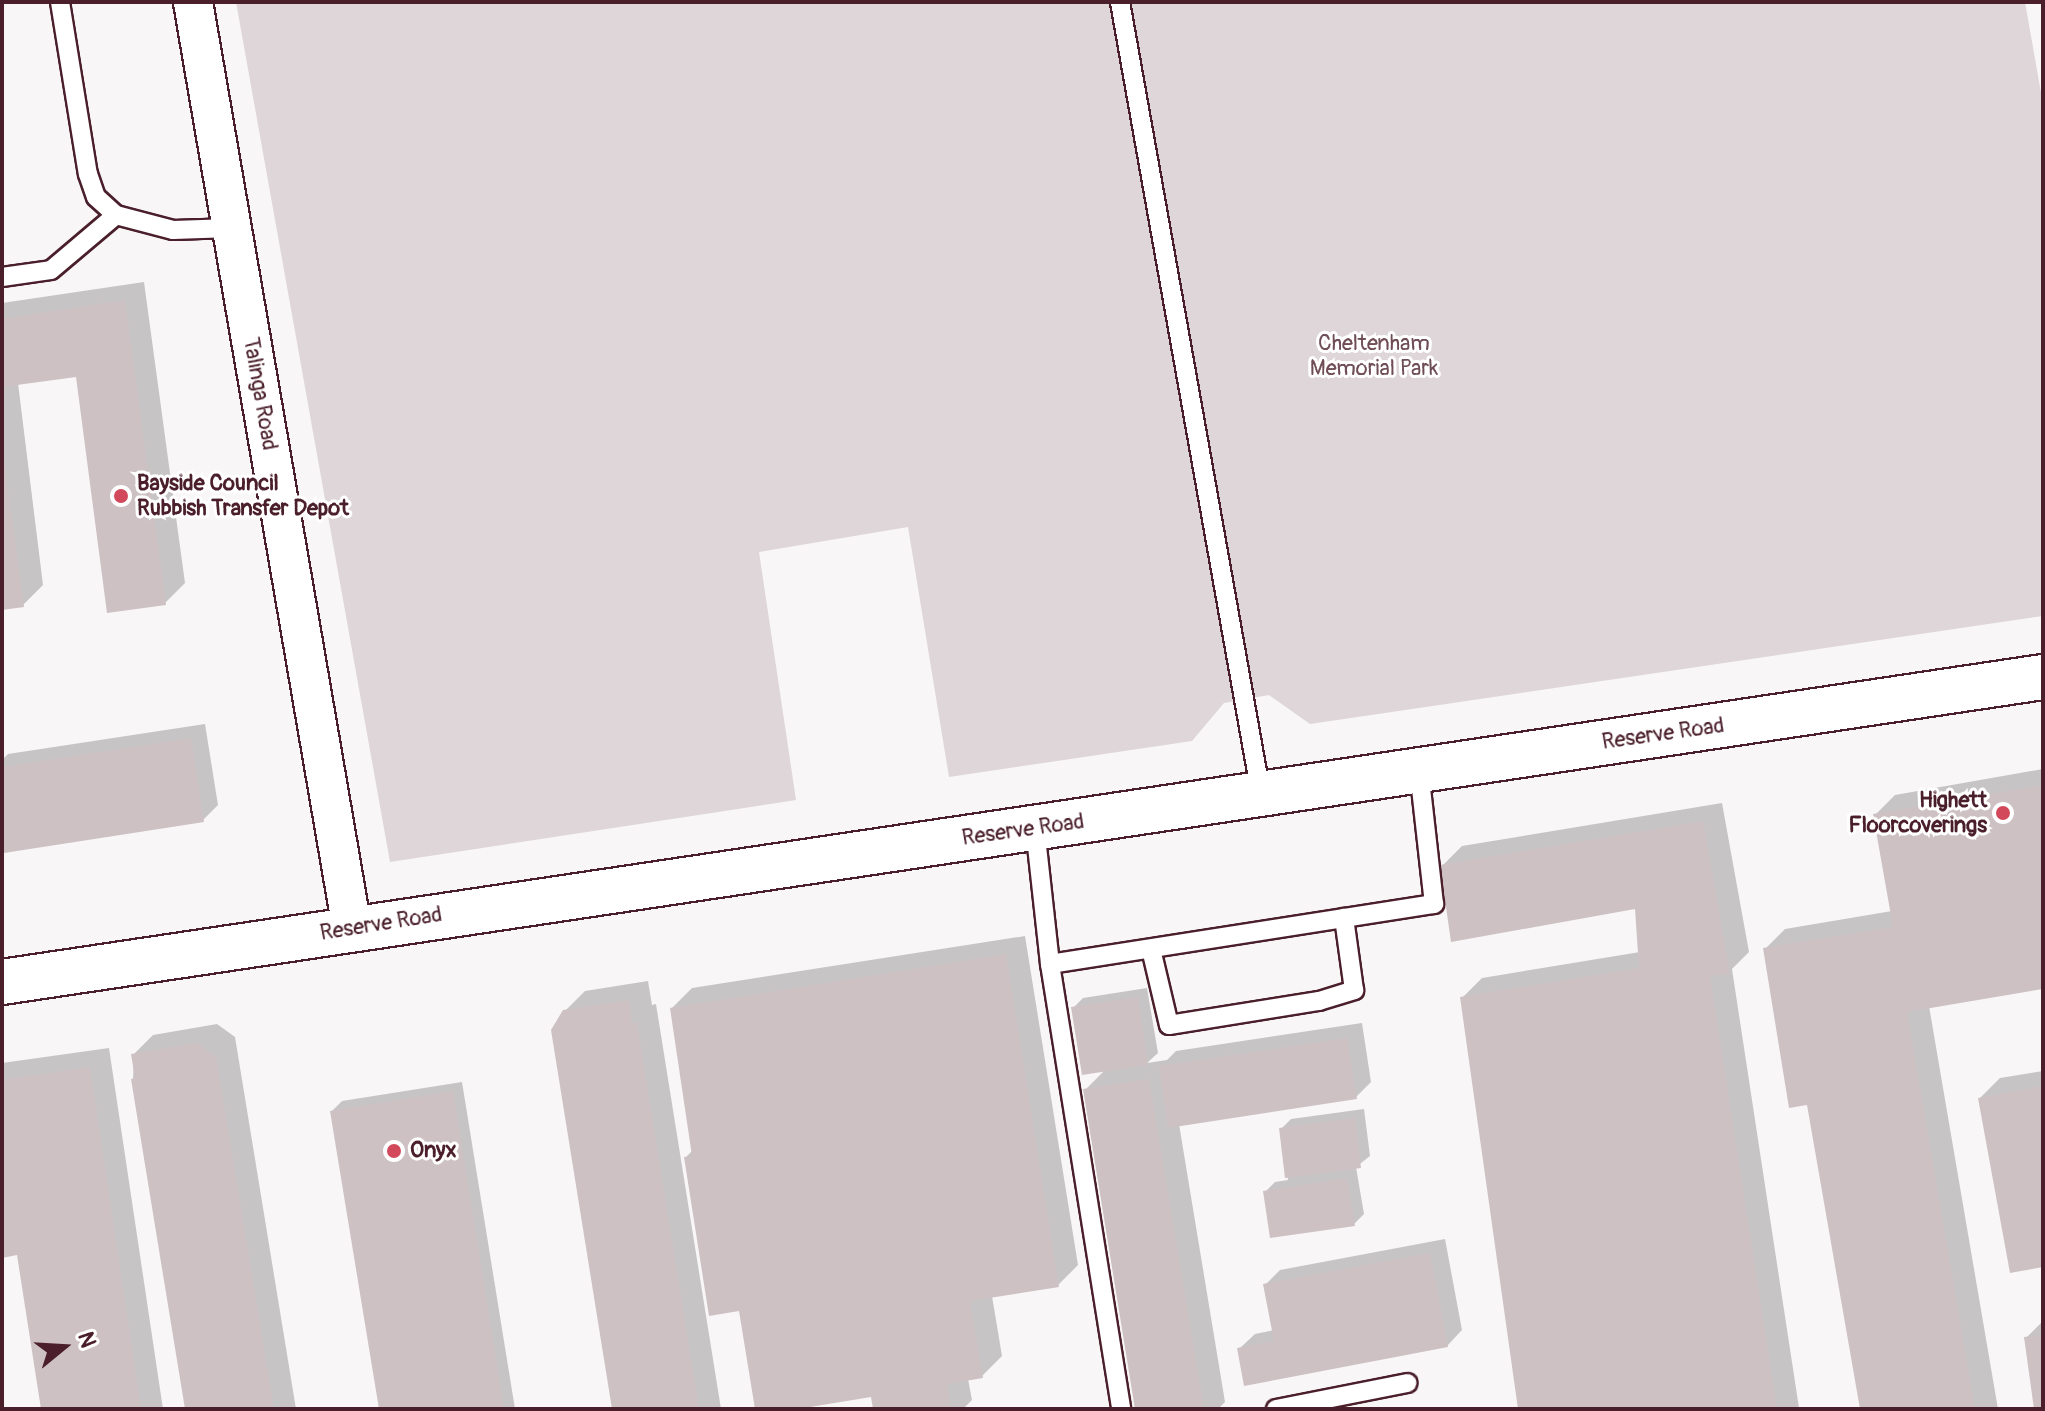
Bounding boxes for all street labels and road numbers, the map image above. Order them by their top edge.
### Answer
street label: Talinga Road [237,336,283,452]
street label: Reserve Road [1600,712,1726,756]
street label: Reserve Road [960,808,1086,852]
street label: Reserve Road [318,901,444,947]

